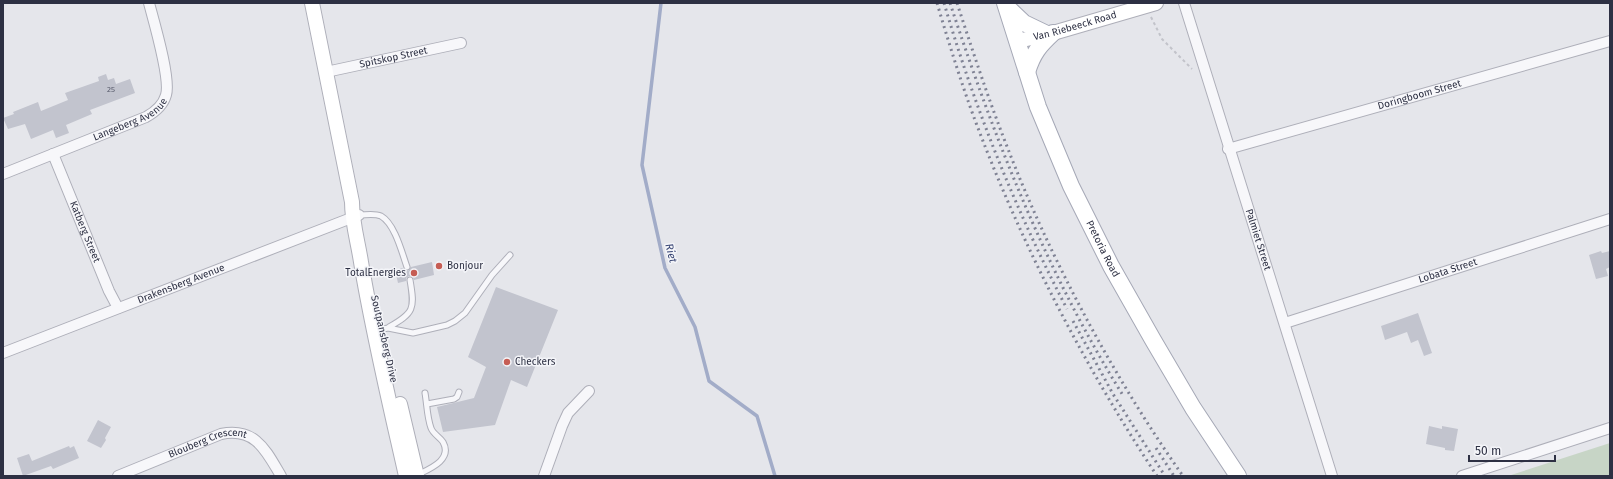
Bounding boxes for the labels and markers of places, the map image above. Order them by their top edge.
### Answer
place label: Bonjour [447,260,483,272]
marker: Bonjour [434,261,444,271]
place label: TotalEnergies [345,267,406,279]
marker: TotalEnergies [409,268,419,278]
place label: Checkers [515,356,556,368]
marker: Checkers [502,357,512,367]

